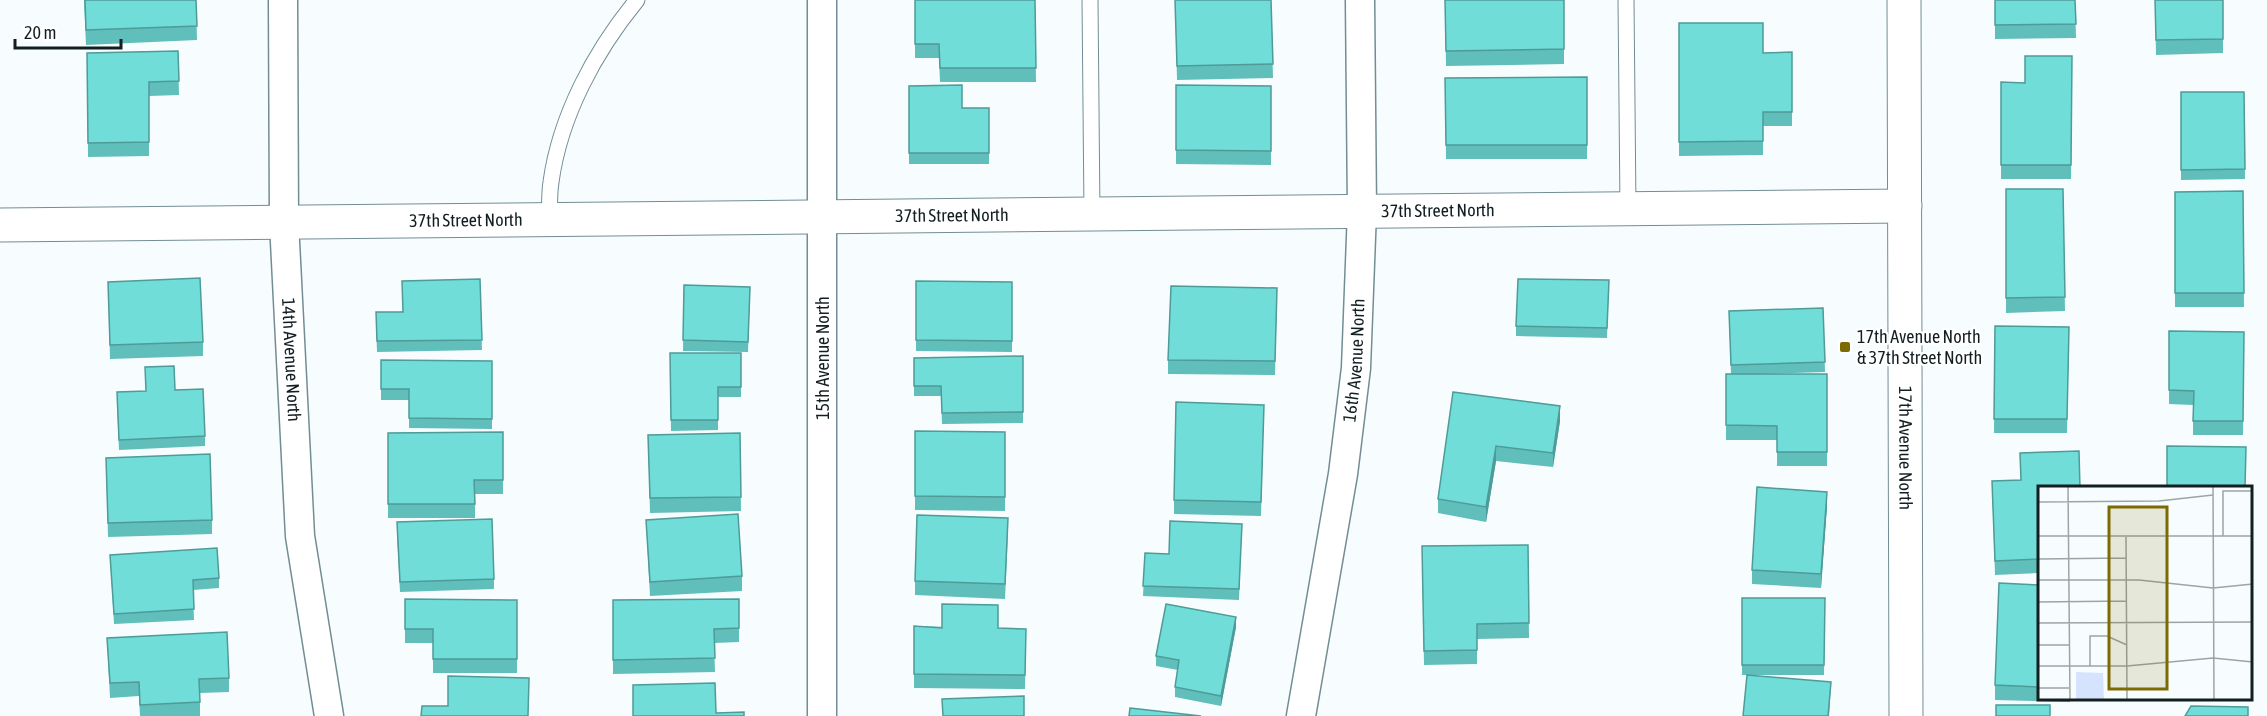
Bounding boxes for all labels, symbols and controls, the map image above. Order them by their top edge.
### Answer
scale bar [15,12,122,50]
text: 20 m [24,22,56,43]
street label: 37th Street North [1381,199,1495,221]
street label: 37th Street North [895,204,1009,226]
street label: 37th Street North [409,209,523,231]
street label: 15th Avenue North [812,296,833,420]
street label: 14th Avenue North [278,297,305,422]
street label: 16th Avenue North [1338,298,1369,423]
place label: 17th Avenue North & 37th Street North [1857,326,1982,368]
marker: 17th Avenue North & 37th Street North [1838,340,1852,354]
street label: 17th Avenue North [1895,386,1916,510]
inset map [2038,486,2252,701]

